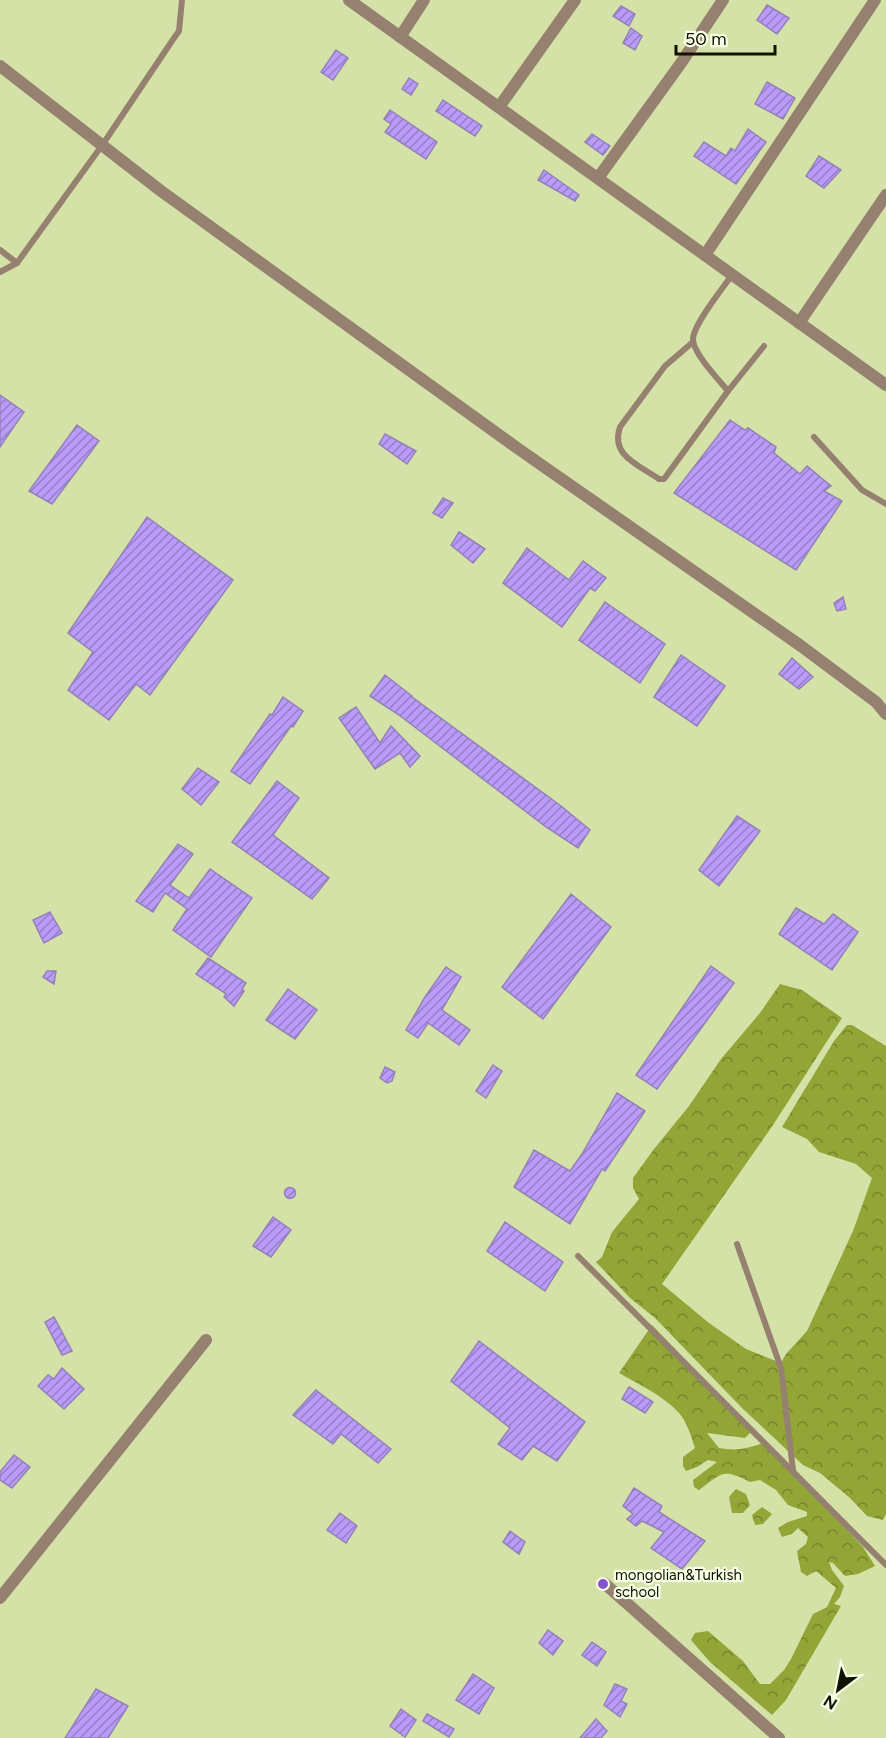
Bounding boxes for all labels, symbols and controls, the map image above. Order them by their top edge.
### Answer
scale bar [676,18,775,56]
text: 50 m [685,28,727,50]
place label: mongolian&Turkish school [615,1566,742,1601]
marker: mongolian&Turkish school [596,1577,610,1591]
north arrow [808,1660,868,1720]
text: N [820,1691,841,1714]

